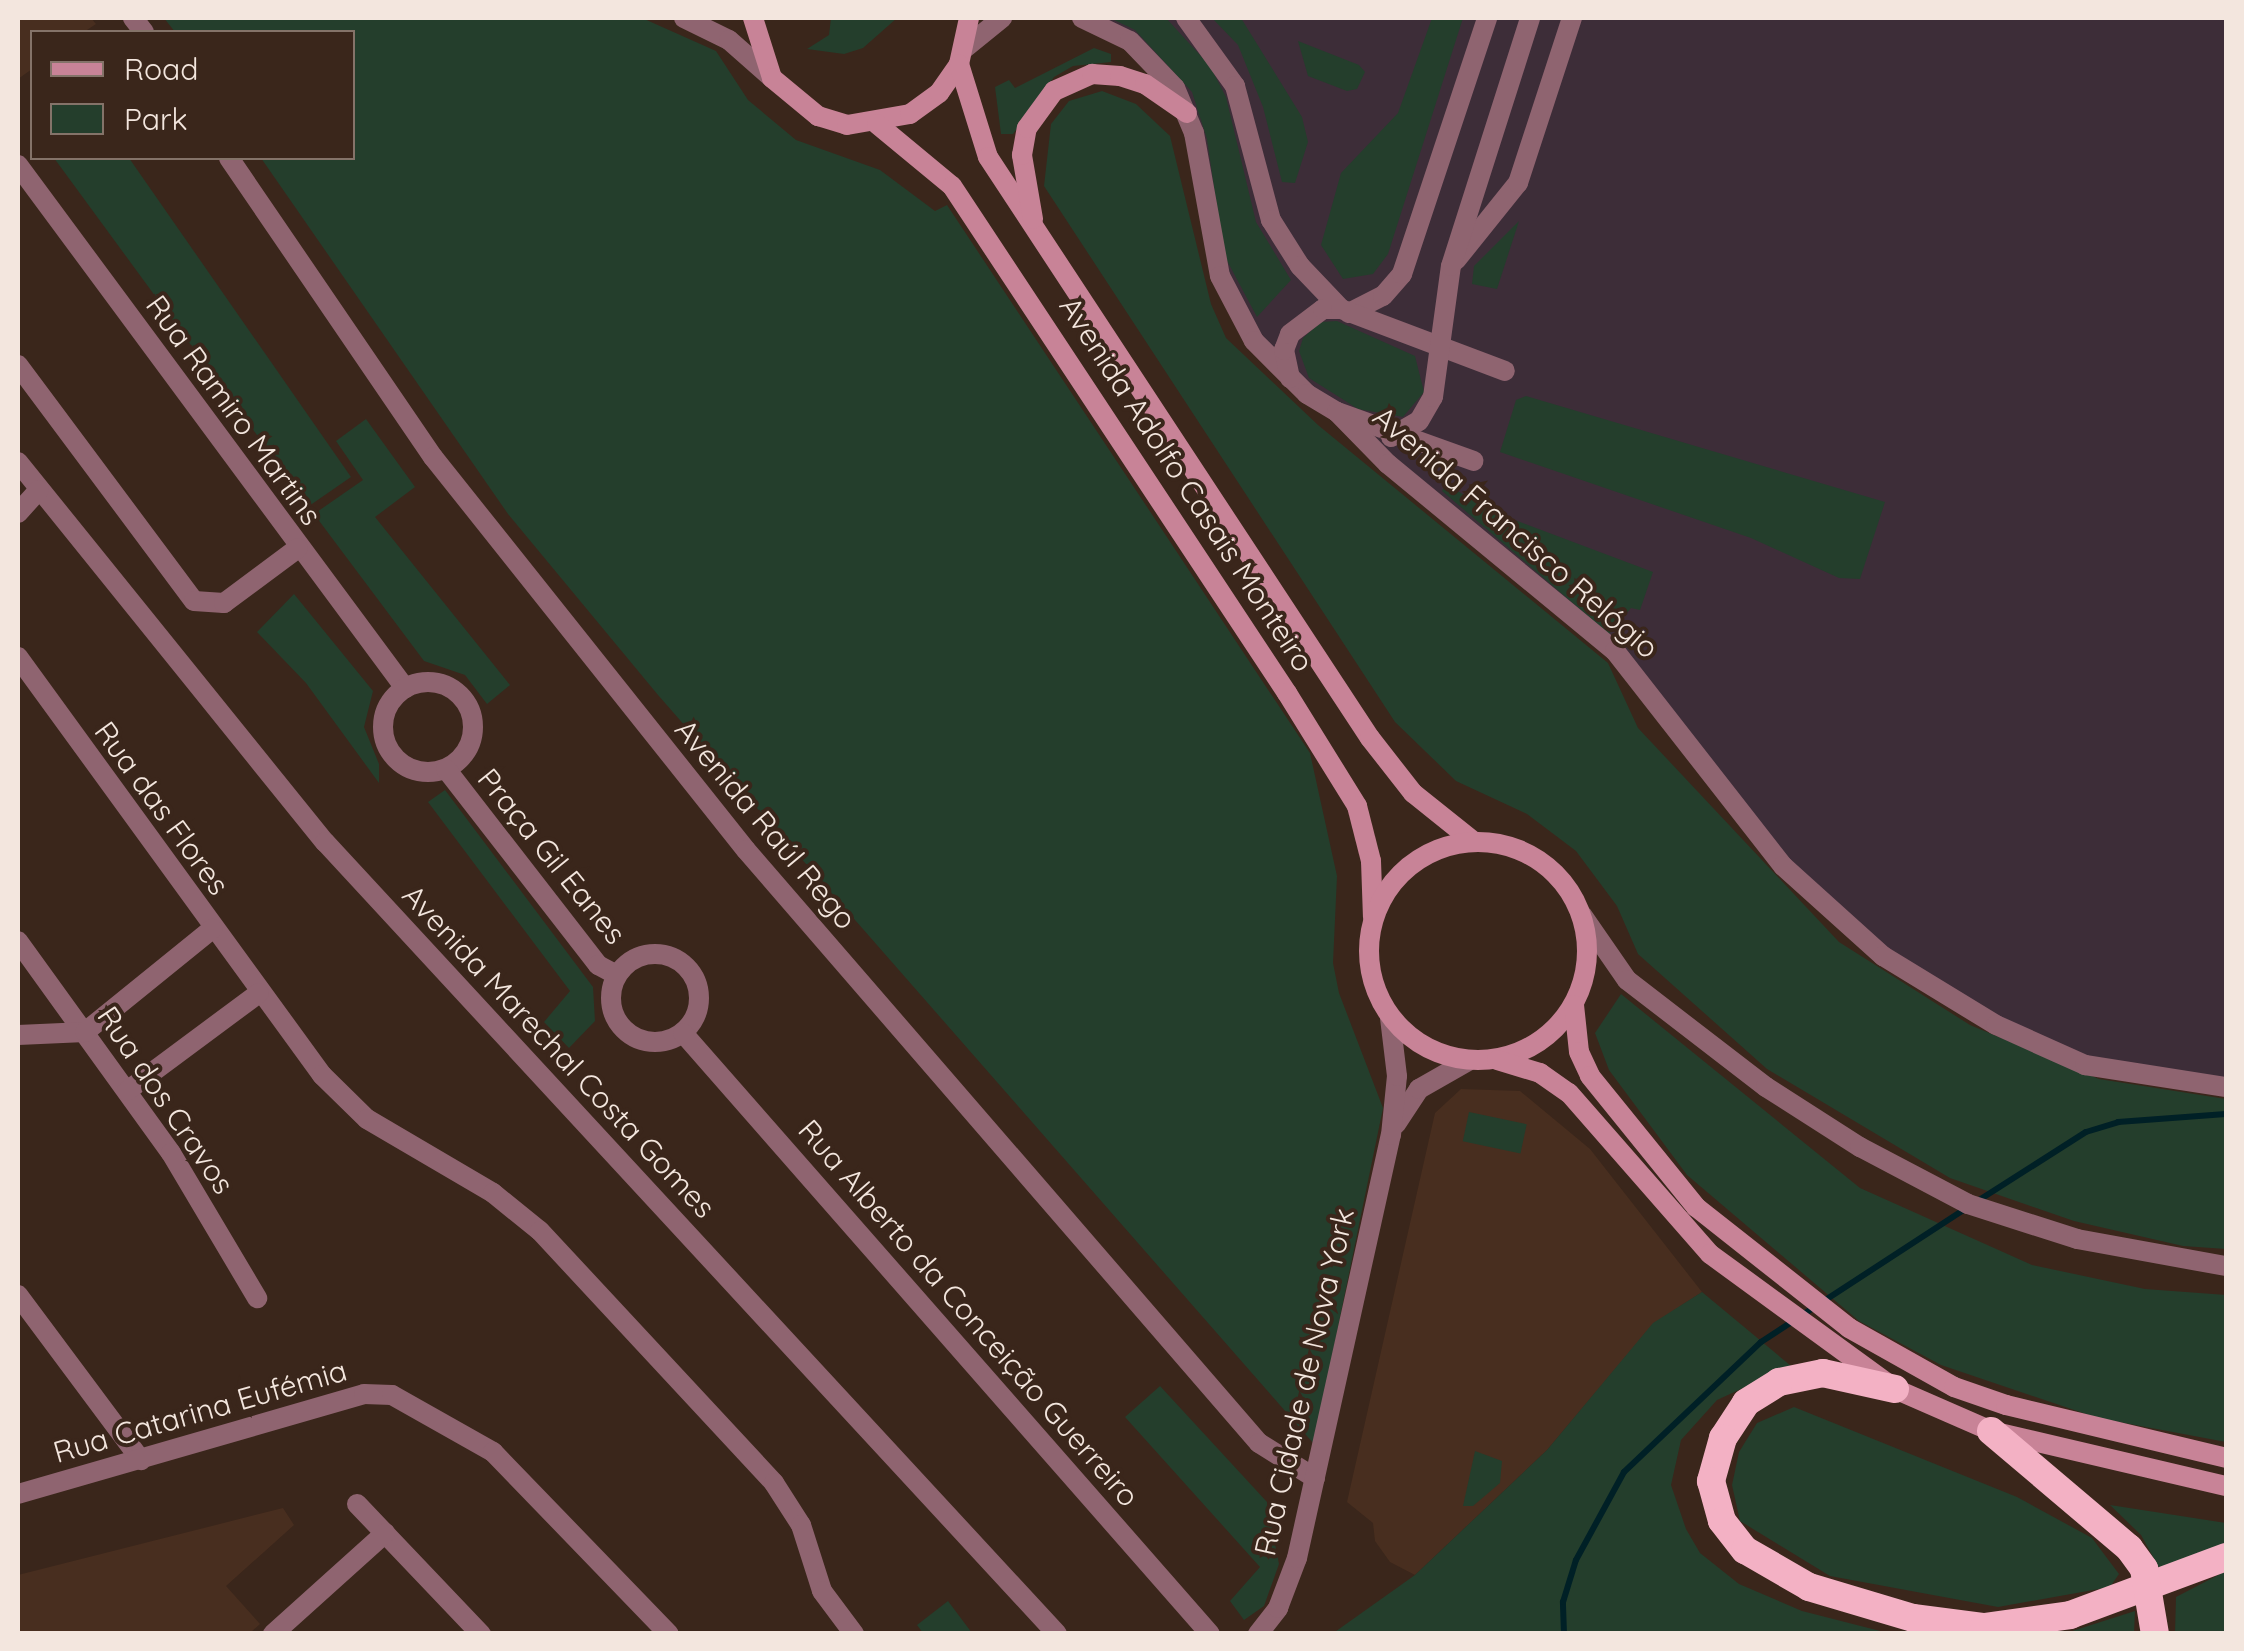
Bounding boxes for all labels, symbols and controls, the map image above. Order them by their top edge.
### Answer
legend [30,30,355,160]
text: Road [124,50,198,88]
text: Park [124,100,188,138]
street label: Rua Ramiro Martins [139,288,329,532]
street label: Avenida Adolfo Casais Monteiro [1052,290,1322,678]
street label: Avenida Francisco Relógio [1366,398,1666,666]
street label: Avenida Raúl Rego [668,712,864,936]
street label: Rua das Flores [87,714,237,902]
street label: Praça Gil Eanes [470,761,634,951]
street label: Avenida Marechal Costa Gomes [395,877,723,1225]
street label: Rua dos Cravos [90,999,242,1201]
street label: Rua Alberto da Conceição Guerreiro [791,1112,1147,1514]
street label: Rua Cidade de Nova York [1246,1205,1362,1559]
street label: Rua Catarina Eufémia [49,1352,351,1470]

